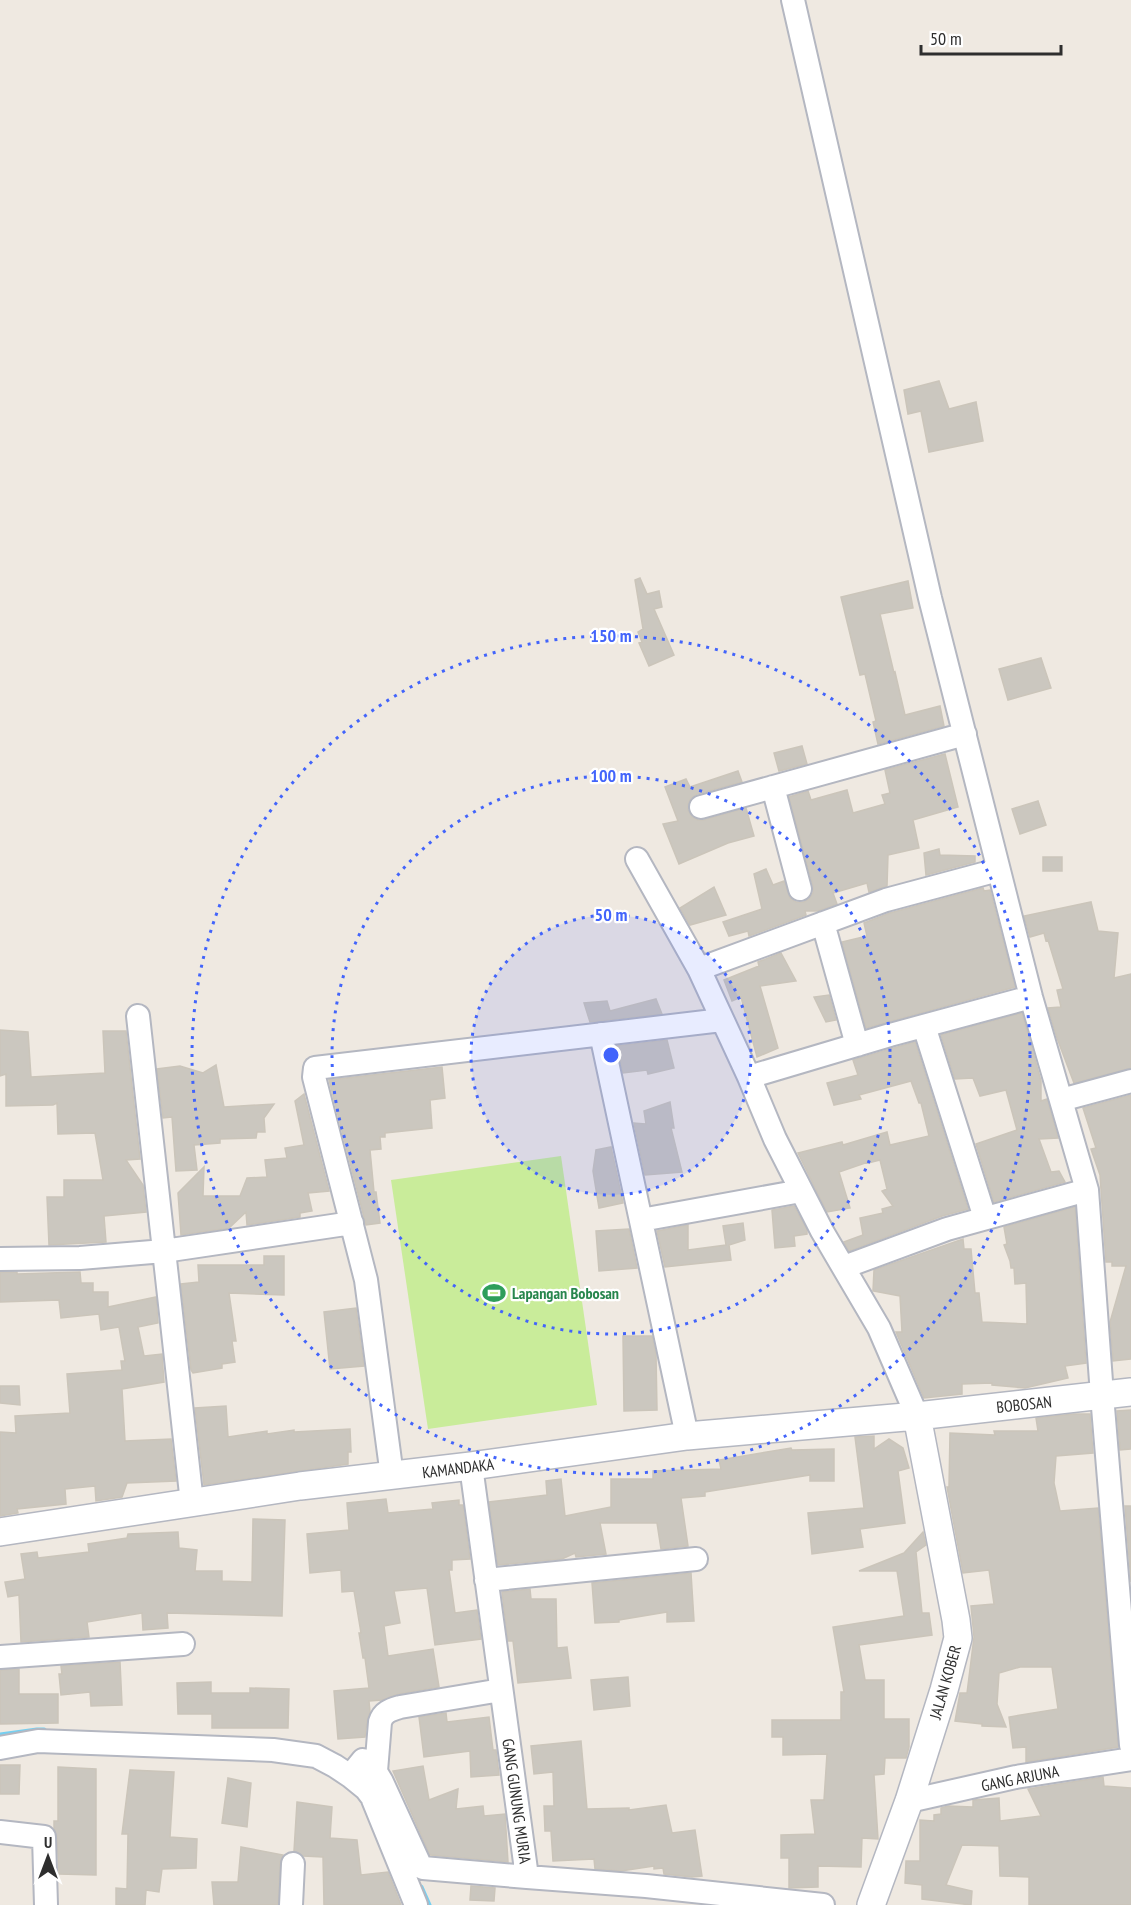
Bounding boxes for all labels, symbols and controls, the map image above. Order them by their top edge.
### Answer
scale bar [921,18,1060,56]
text: 50 m [930,27,962,50]
text: 150 m [590,624,632,647]
text: 100 m [590,764,632,787]
text: 50 m [595,903,627,926]
centre of rings [601,1045,621,1065]
sports icon: Lapangan Bobosan [481,1280,507,1306]
place label: Lapangan Bobosan [512,1283,619,1303]
street label: BOBOSAN [995,1391,1053,1417]
street label: KAMANDAKA [421,1454,495,1482]
street label: JALAN KOBER [925,1642,965,1722]
street label: GANG GUNUNG MURIA [498,1737,536,1865]
street label: GANG ARJUNA [980,1761,1061,1795]
north arrow [18,1827,78,1887]
text: U [44,1832,52,1852]

